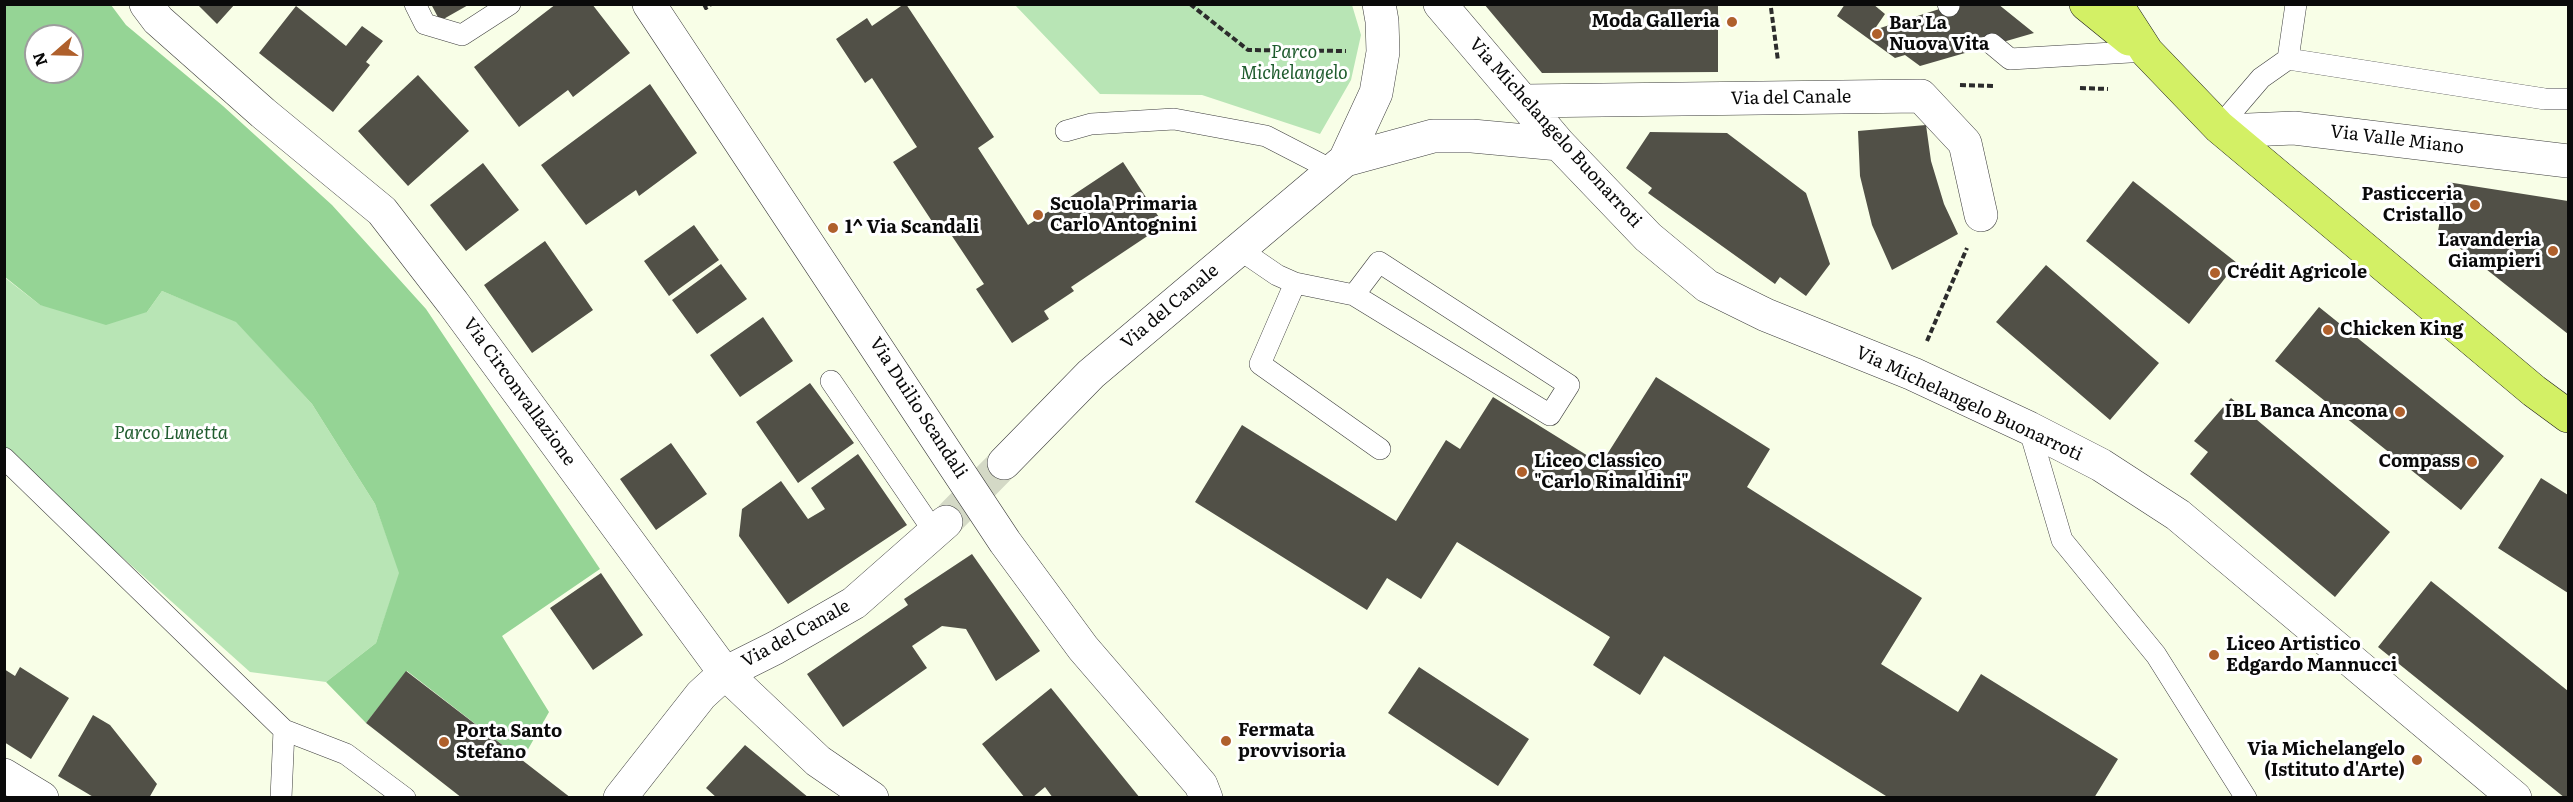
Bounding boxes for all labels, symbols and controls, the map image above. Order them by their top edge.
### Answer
place label: Moda Galleria [1591,11,1720,33]
place label: Bar La Nuova Vita [1889,13,1989,56]
marker: Moda Galleria [1725,15,1739,29]
north arrow [24,24,84,84]
marker: Bar La Nuova Vita [1870,27,1884,41]
street label: Via Michelangelo Buonarroti [1464,34,1646,232]
park label: Parco Michelangelo [1240,42,1348,84]
text: N [25,49,53,70]
street label: Via del Canale [1731,86,1851,110]
street label: Via Valle Miano [2329,121,2465,159]
place label: Pasticceria Cristallo [2362,184,2463,226]
place label: Scuola Primaria Carlo Antognini [1050,194,1197,236]
marker: Pasticceria Cristallo [2468,198,2482,212]
marker: Scuola Primaria Carlo Antognini [1031,208,1045,222]
place label: 1^ Via Scandali [845,217,979,239]
marker: 1^ Via Scandali [826,221,840,235]
place label: Lavanderia Giampieri [2438,230,2541,272]
marker: Lavanderia Giampieri [2546,244,2560,258]
street label: Via del Canale [1117,260,1223,354]
place label: Crédit Agricole [2227,262,2367,284]
marker: Crédit Agricole [2208,266,2222,280]
street label: Via Circonvallazione [458,314,580,470]
place label: Chicken King [2340,319,2463,341]
marker: Chicken King [2321,323,2335,337]
street label: Via Duilio Scandali [864,334,972,482]
street label: Via Michelangelo Buonarroti [1852,342,2086,466]
place label: IBL Banca Ancona [2224,401,2388,423]
marker: IBL Banca Ancona [2393,405,2407,419]
park label: Parco Lunetta [114,423,228,445]
place label: Liceo Classico "Carlo Rinaldini" [1534,451,1689,494]
place label: Compass [2378,451,2460,473]
marker: Compass [2465,455,2479,469]
marker: Liceo Classico "Carlo Rinaldini" [1515,465,1529,479]
street label: Via del Canale [738,595,854,673]
place label: Liceo Artistico Edgardo Mannucci [2226,634,2397,676]
marker: Liceo Artistico Edgardo Mannucci [2207,648,2221,662]
place label: Fermata provvisoria [1238,720,1346,762]
place label: Porta Santo Stefano [456,721,562,764]
marker: Fermata provvisoria [1219,734,1233,748]
marker: Porta Santo Stefano [437,735,451,749]
place label: Via Michelangelo (Istituto d'Arte) [2247,739,2405,782]
marker: Via Michelangelo (Istituto d'Arte) [2410,753,2424,767]

